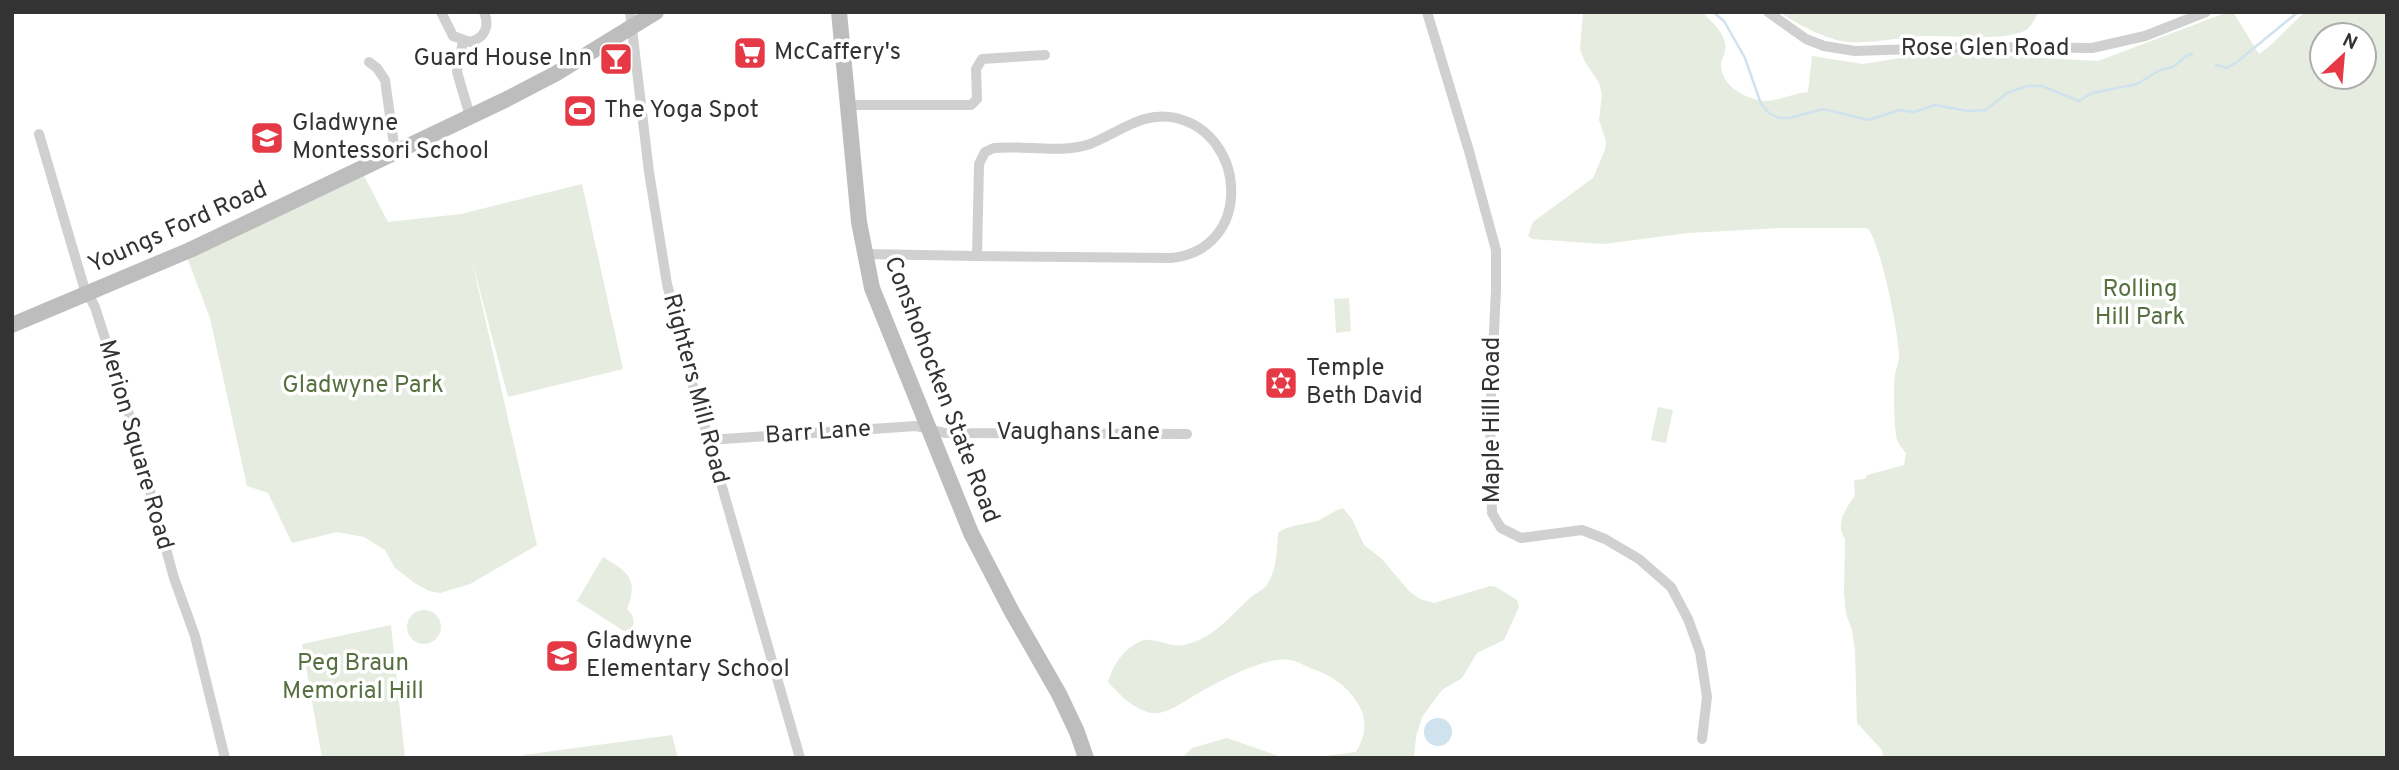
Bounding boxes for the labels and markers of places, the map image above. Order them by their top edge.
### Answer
supermarket icon: McCaffery's [731,34,769,72]
place label: McCaffery's [774,38,901,68]
bar icon: Guard House Inn [597,40,635,78]
place label: Guard House Inn [414,44,592,74]
sports icon: The Yoga Spot [561,92,599,130]
place label: The Yoga Spot [604,96,759,126]
place label: Gladwyne Montessori School [292,109,489,167]
school or university icon: Gladwyne Montessori School [248,119,286,157]
place label: Temple Beth David [1306,354,1423,412]
synagogue icon: Temple Beth David [1262,364,1300,402]
place label: Gladwyne Elementary School [586,627,790,685]
school or university icon: Gladwyne Elementary School [543,637,581,675]

